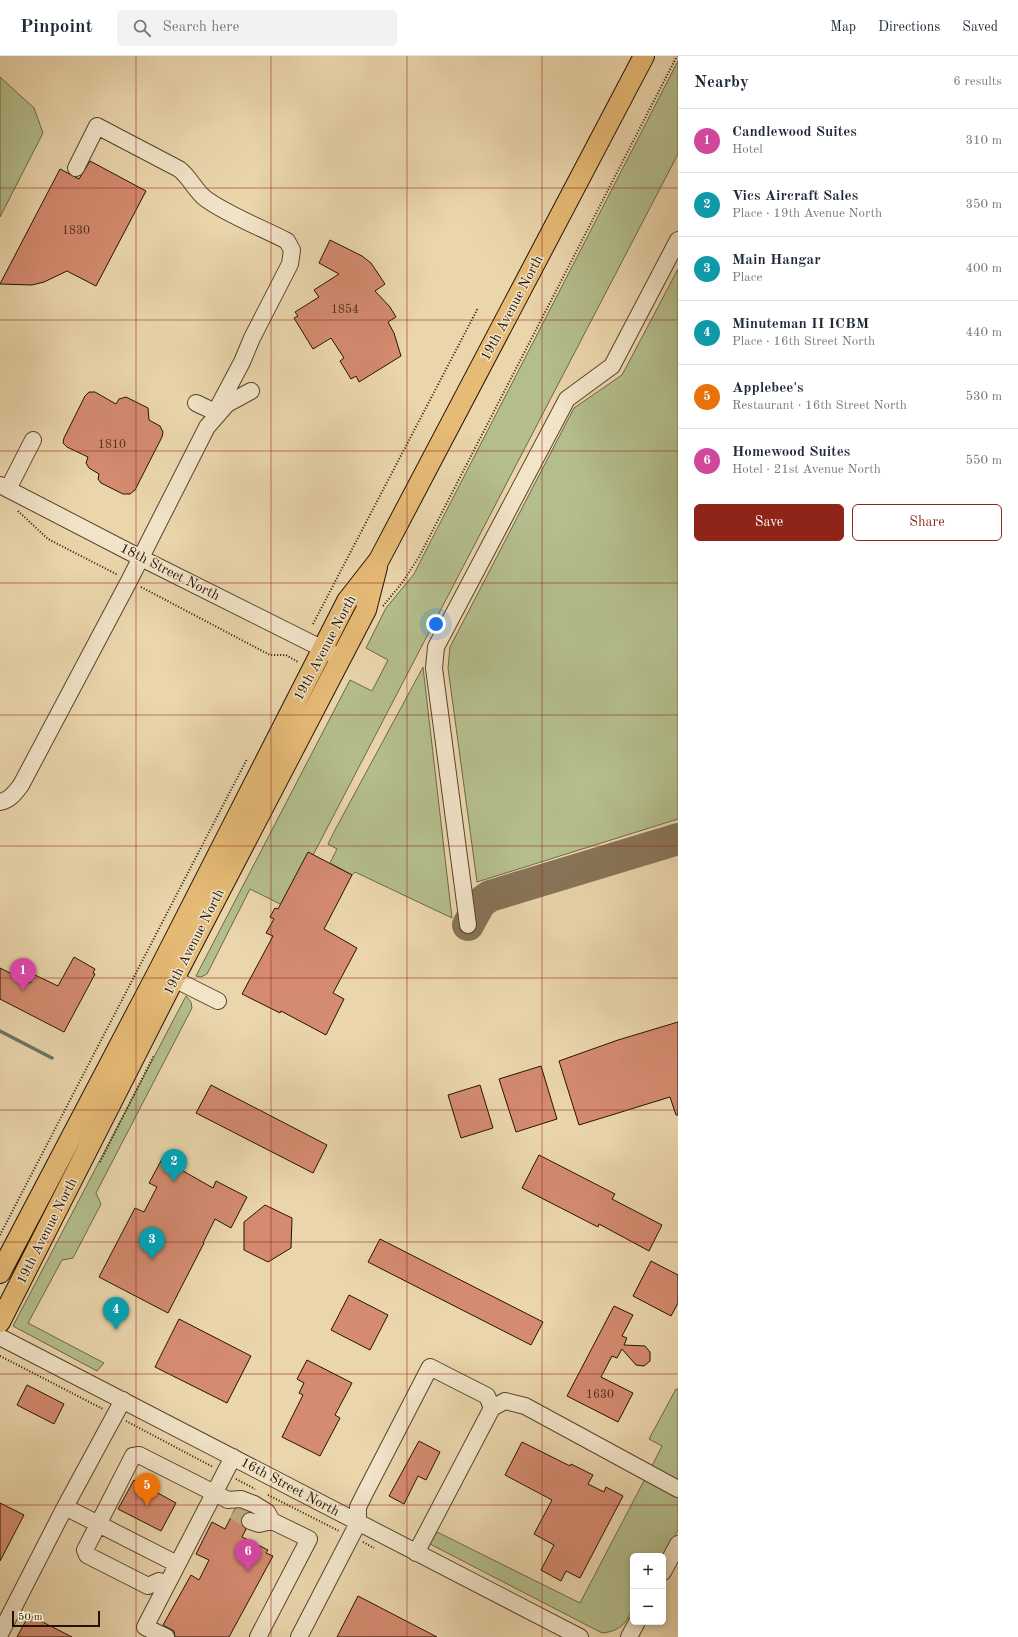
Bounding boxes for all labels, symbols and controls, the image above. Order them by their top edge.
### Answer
search box [117,10,397,46]
icon: search [131,17,153,39]
text: Pinpoint [20,18,93,37]
text: Search here [163,20,239,35]
text: Map [830,20,856,34]
text: Directions [878,20,940,34]
text: Saved [962,20,998,34]
text: Nearby [694,74,749,91]
text: 6 results [953,75,1002,88]
text: Candlewood Suites [732,125,857,140]
text: 1 [703,134,711,147]
text: 310 m [965,134,1002,147]
text: Hotel [732,143,763,156]
text: Vics Aircraft Sales [732,189,858,204]
text: 2 [703,198,711,211]
text: 350 m [965,198,1002,211]
text: Place · 19th Avenue North [732,207,882,220]
house number: 1830 [62,225,90,237]
street label: 19th Avenue North [478,253,546,363]
text: Main Hangar [732,253,821,268]
text: 3 [703,262,711,275]
text: 400 m [965,262,1002,275]
text: Place [732,271,762,284]
house number: 1854 [331,303,359,316]
text: Minuteman II ICBM [732,317,869,332]
text: 4 [703,326,711,339]
text: 440 m [965,326,1002,339]
text: Place · 16th Street North [732,335,875,348]
text: Applebee's [732,381,803,396]
text: 5 [703,390,711,403]
text: 530 m [965,390,1002,403]
text: Restaurant · 16th Street North [732,399,907,412]
house number: 1810 [98,439,126,451]
text: Homewood Suites [732,445,850,460]
text: 6 [703,454,711,467]
text: 550 m [965,454,1002,467]
text: Hotel · 21st Avenue North [732,463,881,476]
button: Save [694,504,844,541]
button: Share [852,504,1002,541]
street label: 18th Street North [118,541,222,603]
street label: 19th Avenue North [291,593,359,703]
your location [426,614,446,634]
street label: 19th Avenue North [161,886,227,997]
pin: 1 [10,958,36,991]
pin: 2 [161,1149,187,1182]
street label: 19th Avenue North [14,1175,80,1286]
pin: 3 [139,1227,165,1260]
pin: 4 [103,1297,129,1330]
house number: 1630 [586,1389,614,1401]
street label: 16th Street North [238,1455,342,1519]
pin: 5 [134,1473,160,1506]
pin: 6 [235,1539,261,1572]
map controls [630,1553,666,1625]
button: + [630,1553,666,1589]
button: − [630,1589,666,1625]
scale bar [12,1609,100,1628]
text: 50 m [18,1612,43,1623]

